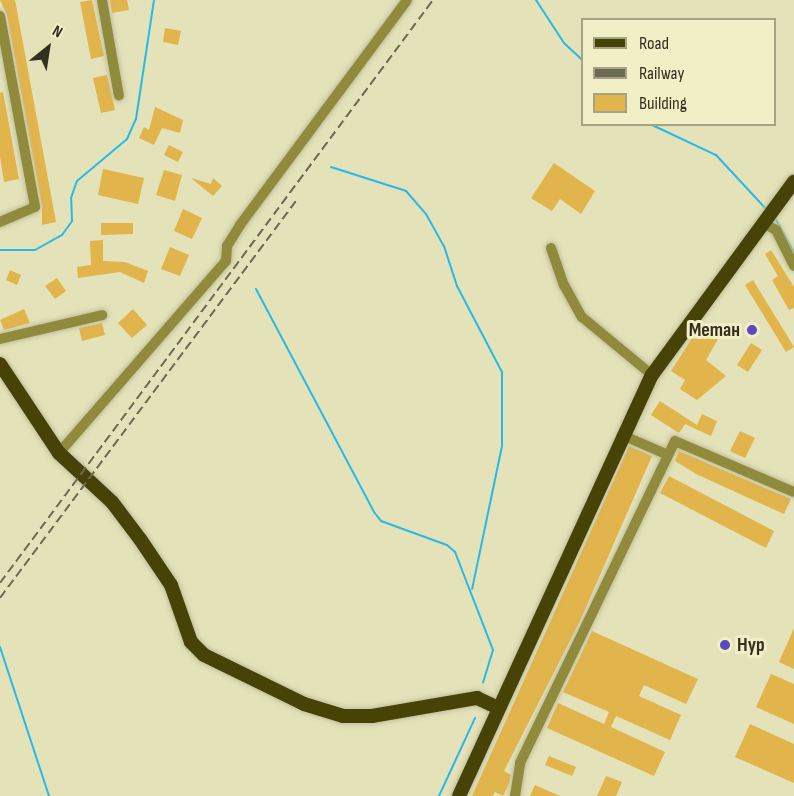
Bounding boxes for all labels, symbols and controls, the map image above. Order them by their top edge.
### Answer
north arrow [18,18,78,78]
legend [581,18,776,126]
text: N [49,22,66,42]
text: Road [639,33,669,54]
text: Railway [639,63,684,84]
text: Building [639,93,687,114]
place label: Метан [689,318,740,342]
marker: Метан [745,323,759,337]
place label: Нур [737,633,765,657]
marker: Нур [718,638,732,652]

